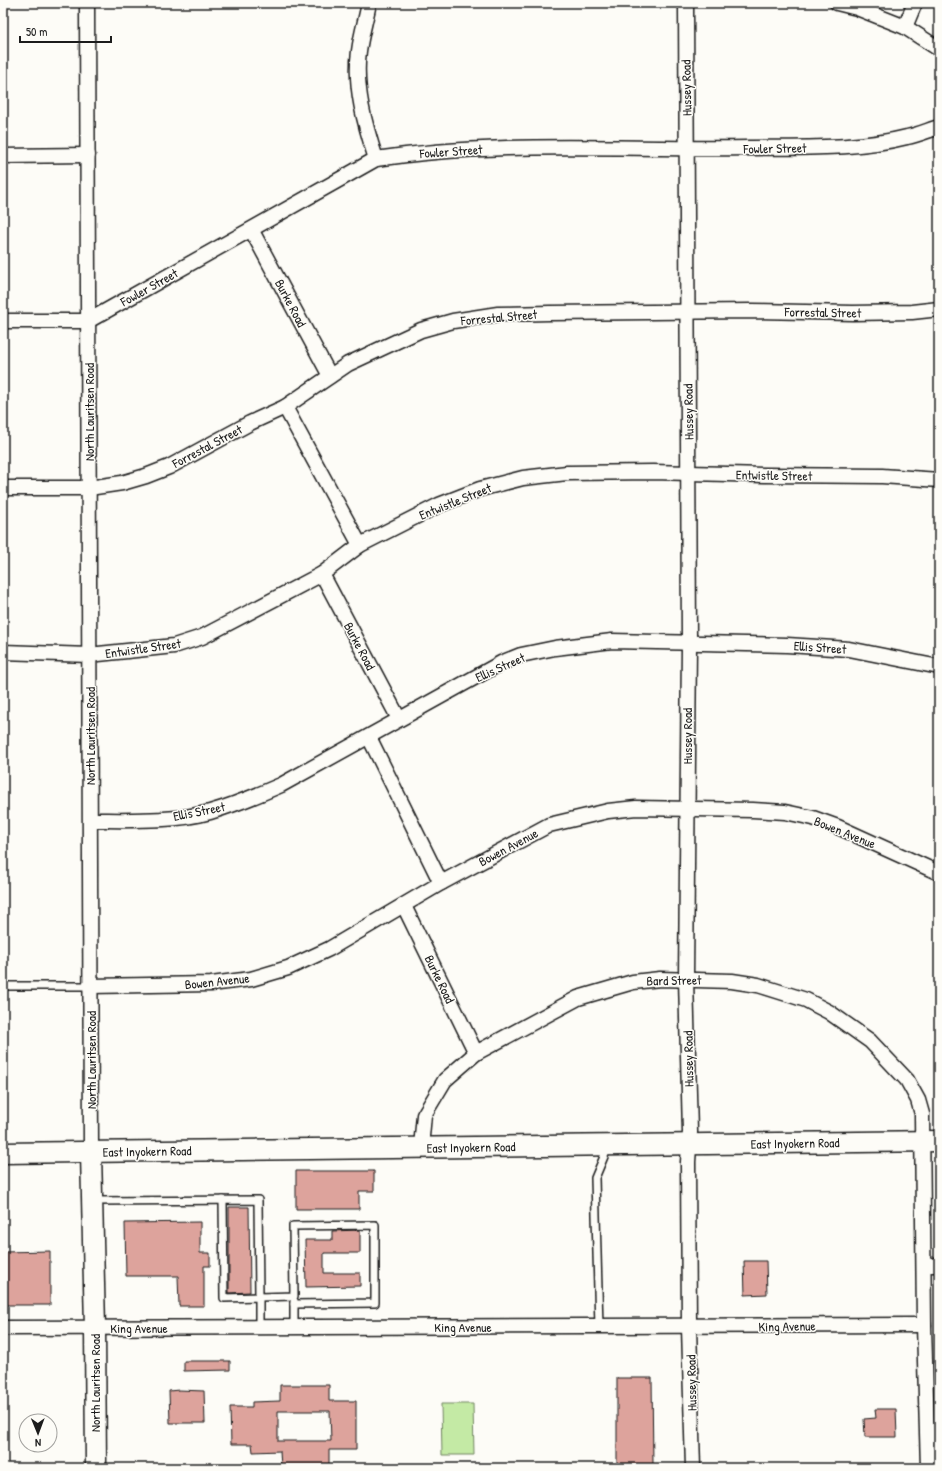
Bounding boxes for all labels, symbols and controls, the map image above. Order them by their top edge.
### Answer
scale bar [20,18,111,44]
text: 50 m [26,23,47,40]
street label: Hussey Road [677,60,695,116]
street label: Fowler Street [742,138,807,158]
street label: Fowler Street [418,140,484,162]
street label: Fowler Street [116,264,181,311]
street label: Burke Road [271,276,311,330]
street label: Forrestal Street [784,302,862,322]
street label: Forrestal Street [459,305,538,329]
street label: North Lauritsen Road [80,363,98,461]
street label: Hussey Road [679,384,697,440]
street label: Forrestal Street [168,420,245,472]
street label: Entwistle Street [736,465,813,485]
street label: Entwistle Street [416,478,494,524]
street label: Burke Road [340,619,380,673]
street label: Entwistle Street [104,634,183,662]
street label: Ellis Street [793,636,847,658]
street label: Ellis Street [472,648,528,686]
street label: North Lauritsen Road [81,687,99,785]
street label: Hussey Road [678,708,696,764]
street label: Ellis Street [171,797,227,825]
street label: Bowen Avenue [812,812,878,852]
street label: Bowen Avenue [475,824,541,870]
street label: Burke Road [421,952,459,1006]
street label: Bowen Avenue [184,969,250,993]
street label: Bard Street [646,971,702,989]
street label: North Lauritsen Road [82,1011,100,1109]
street label: Hussey Road [679,1031,697,1087]
street label: East Inyokern Road [750,1133,840,1153]
street label: East Inyokern Road [426,1137,516,1157]
street label: East Inyokern Road [102,1141,192,1161]
street label: King Avenue [758,1317,816,1335]
street label: King Avenue [434,1318,492,1336]
street label: King Avenue [110,1319,168,1337]
street label: North Lauritsen Road [86,1334,104,1432]
street label: Hussey Road [682,1355,700,1411]
north arrow [18,1413,58,1453]
text: N [35,1436,41,1450]

